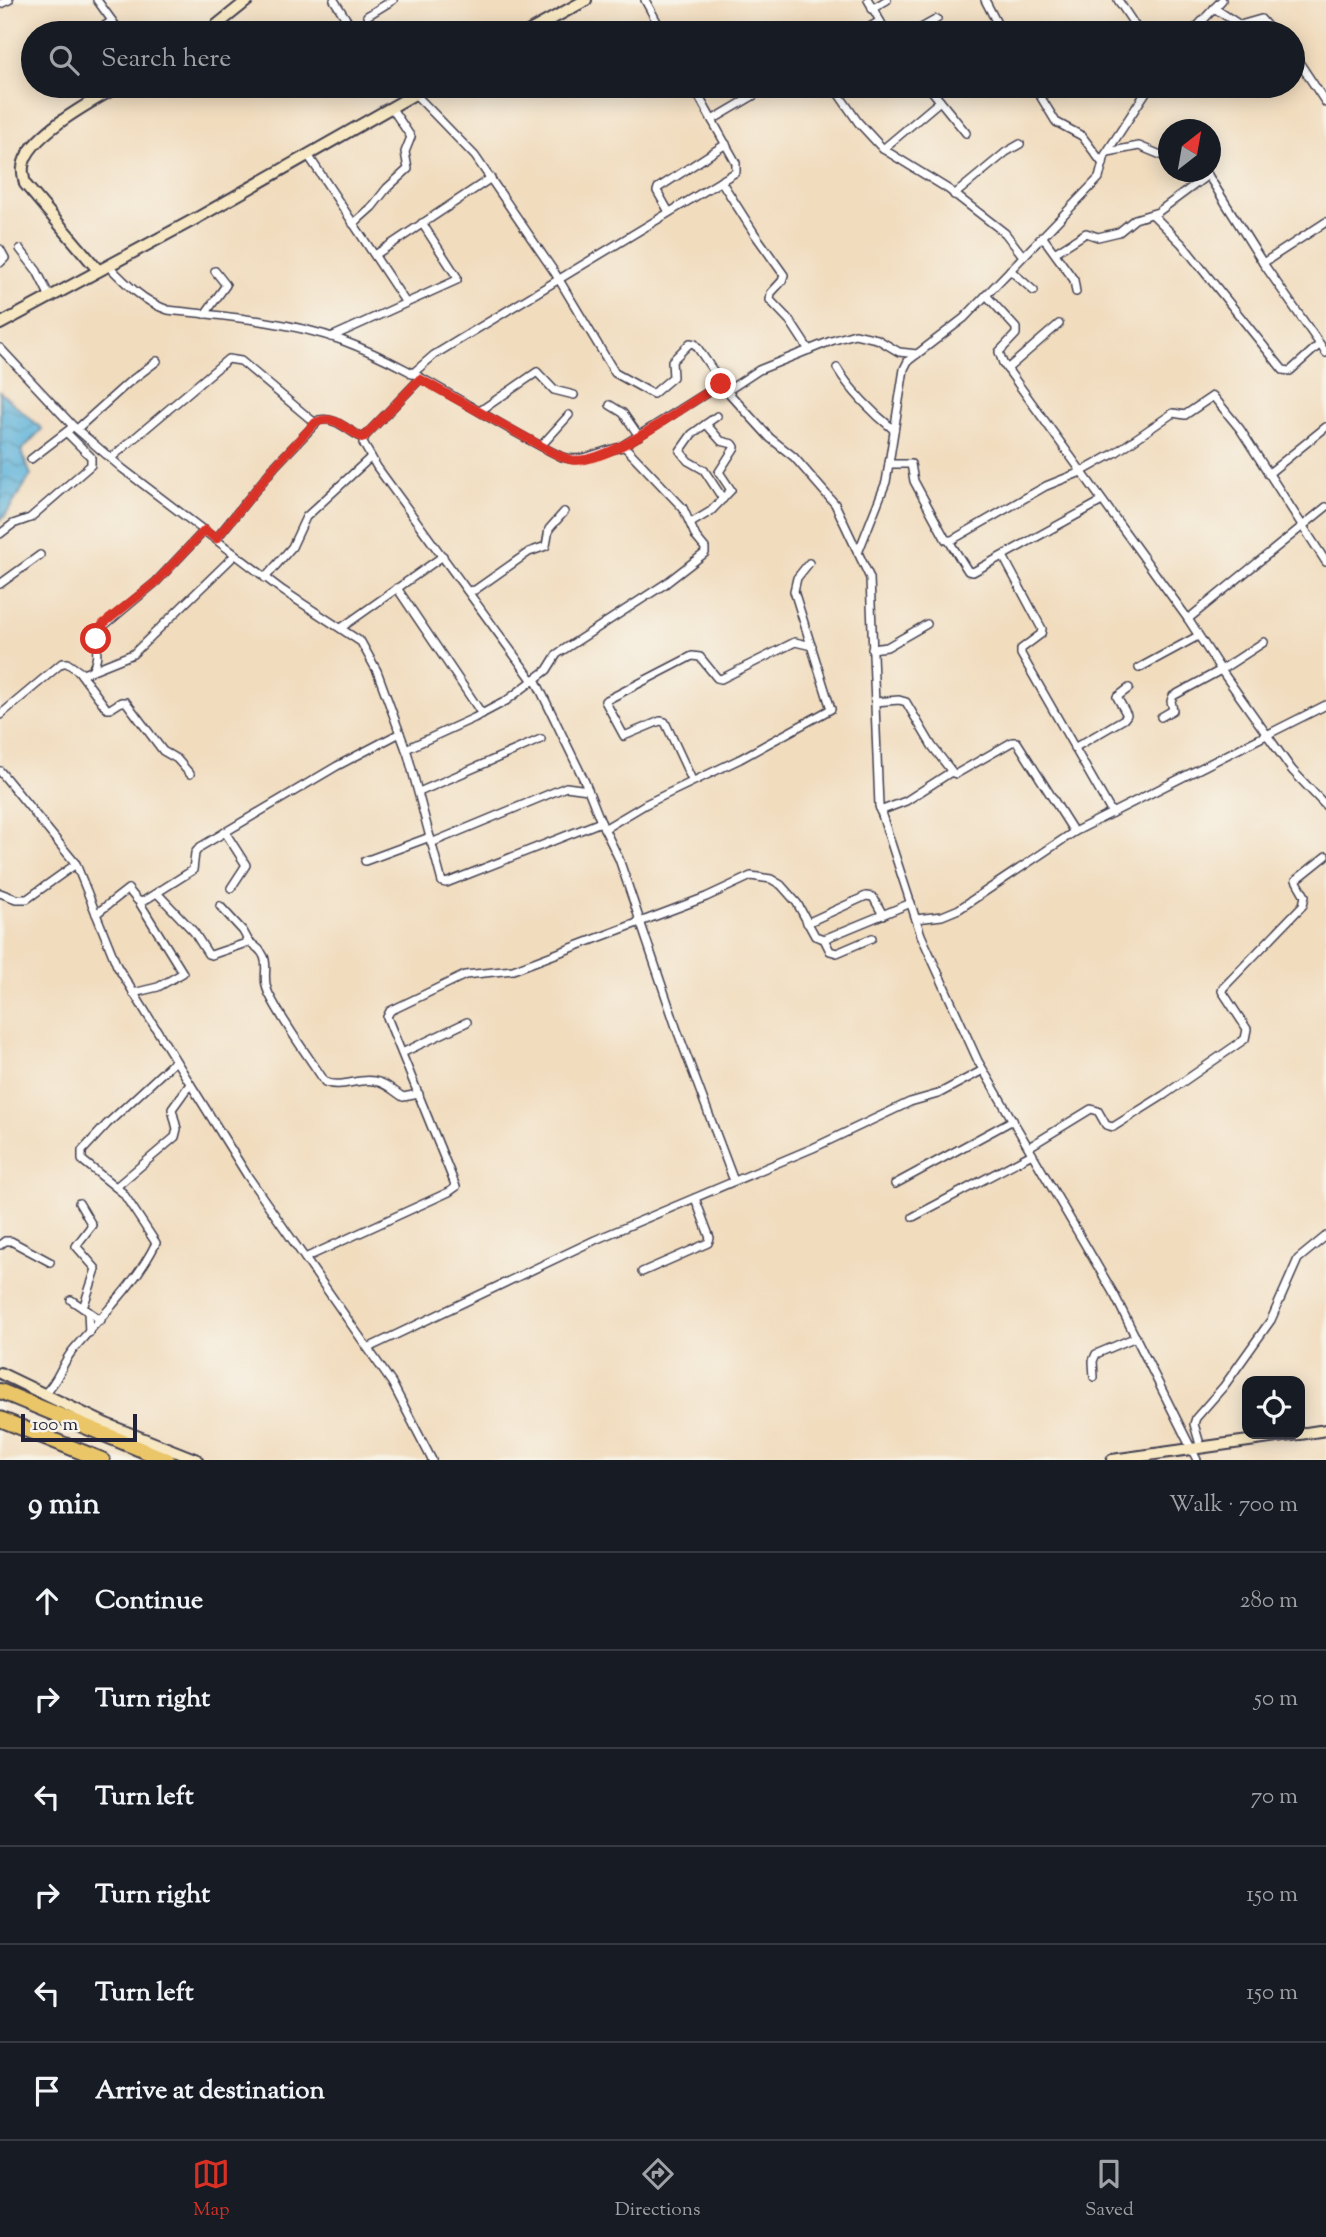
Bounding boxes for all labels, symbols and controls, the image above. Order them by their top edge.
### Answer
search box [21,21,1305,98]
icon: search [45,41,83,79]
text: Search here [101,41,231,78]
north arrow [1158,119,1221,182]
route end [705,368,736,399]
route start [80,623,111,654]
map controls [1242,1376,1305,1439]
button: locate [1242,1376,1305,1439]
scale bar [21,1411,136,1443]
text: 100 m [32,1412,78,1439]
text: 9 min [28,1484,100,1527]
text: Walk · 700 m [1169,1489,1298,1522]
icon: ahead [28,1582,66,1620]
text: Continue [95,1583,203,1620]
text: 280 m [1240,1585,1298,1618]
icon: right [28,1680,66,1718]
text: Turn right [95,1681,210,1718]
text: 50 m [1254,1683,1298,1716]
icon: left [28,1778,66,1816]
text: Turn left [95,1779,194,1816]
text: 70 m [1251,1781,1298,1814]
icon: right [28,1876,66,1914]
text: Turn right [95,1877,210,1914]
text: 150 m [1246,1879,1298,1912]
icon: left [28,1974,66,2012]
text: Turn left [95,1975,194,2012]
text: 150 m [1246,1977,1298,2010]
icon: arrive [28,2072,66,2110]
text: Arrive at destination [95,2073,325,2110]
tab: Map [192,2155,230,2224]
tab: Directions [615,2155,700,2224]
tab: Saved [1085,2155,1134,2224]

